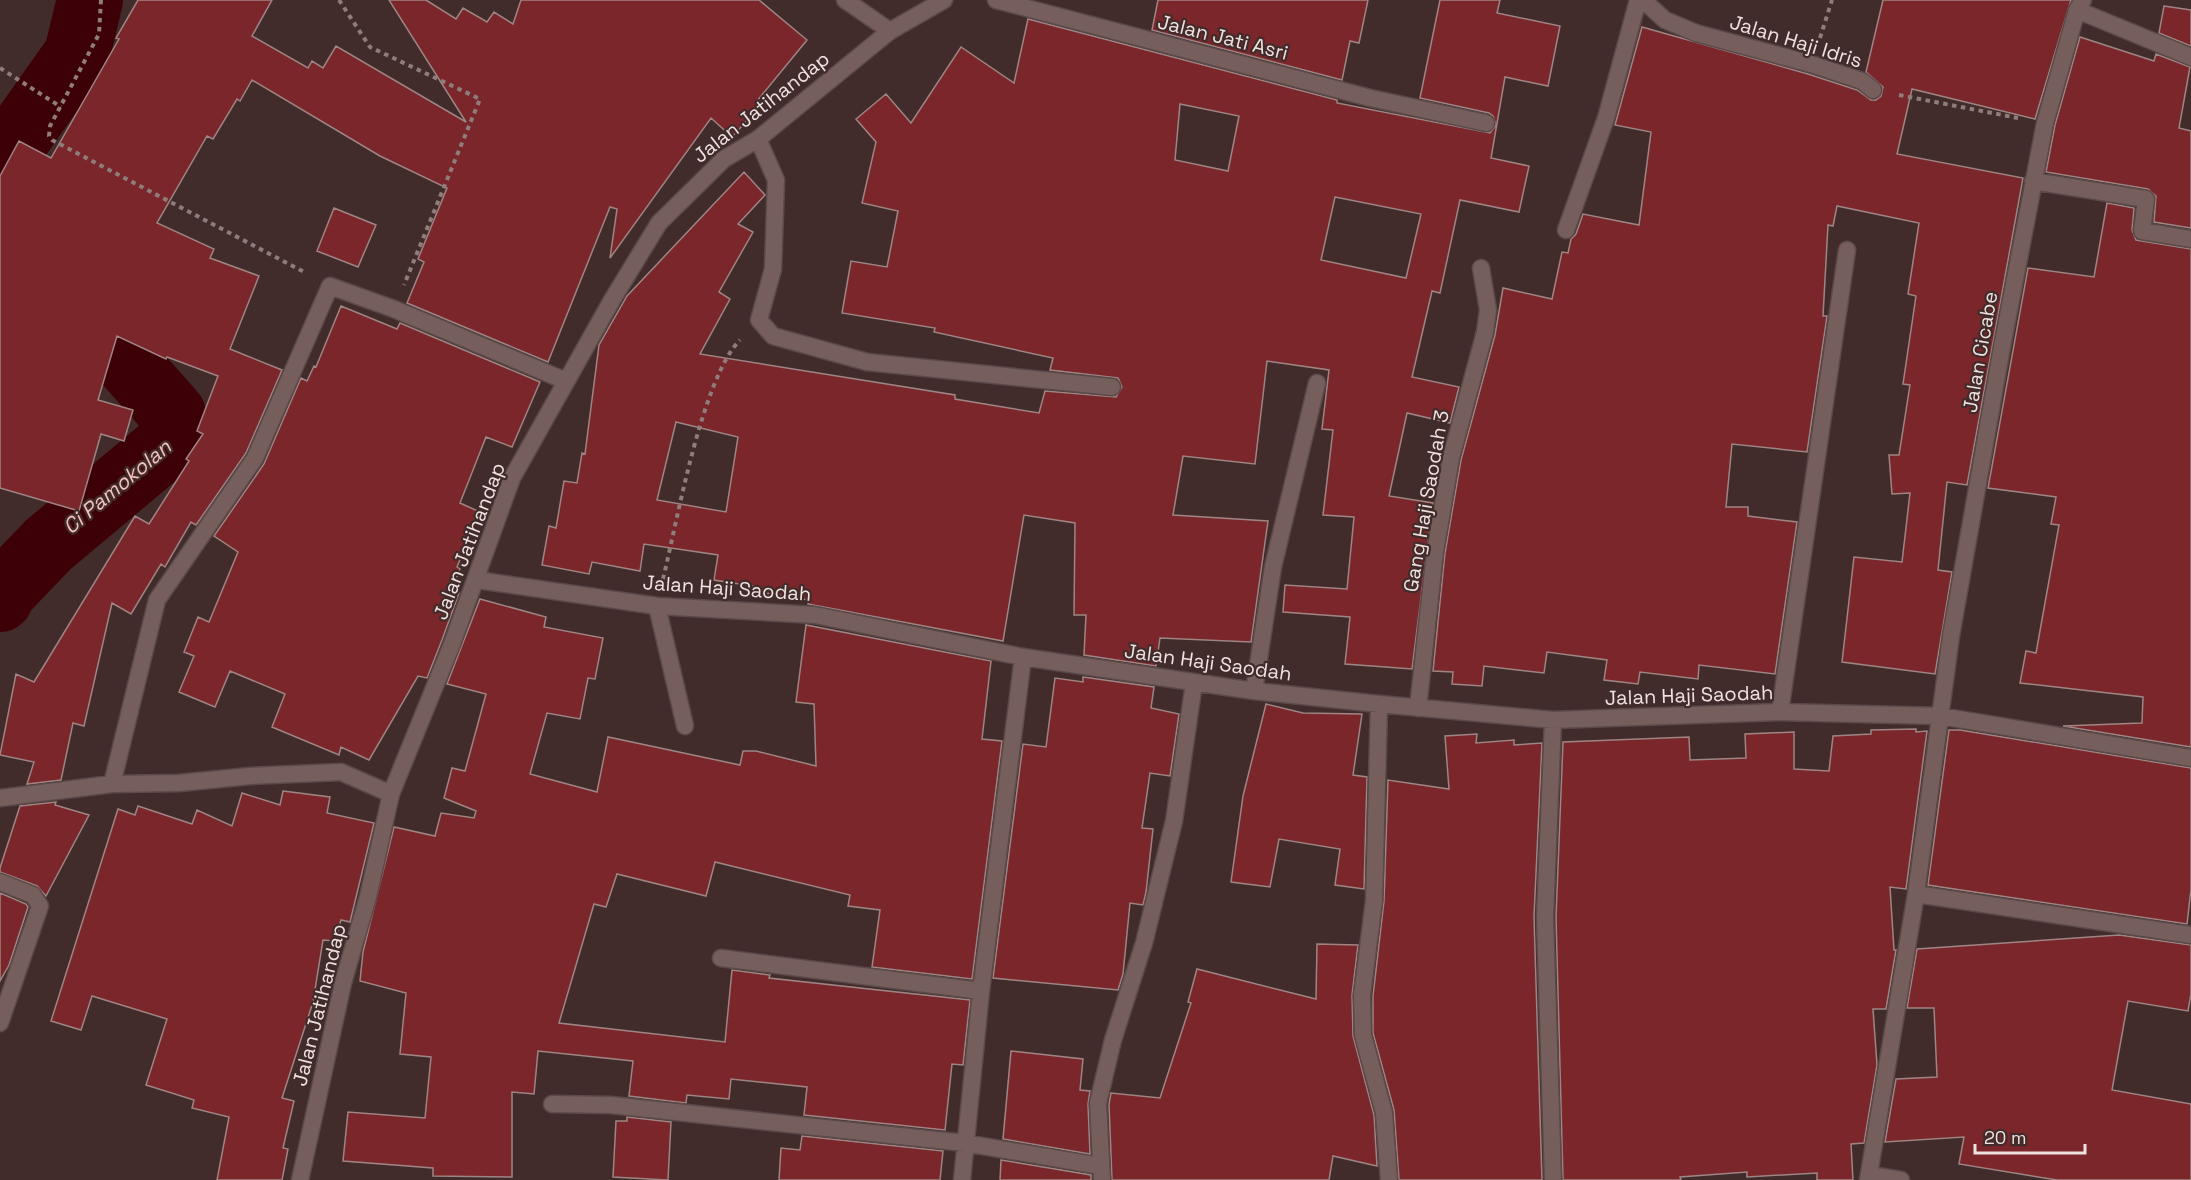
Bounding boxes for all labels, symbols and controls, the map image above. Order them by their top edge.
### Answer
street label: Jalan Jati Asri [1155,8,1291,66]
street label: Jalan Haji Idris [1727,9,1865,73]
street label: Jalan Jatihandap [687,46,835,168]
street label: Jalan Cicabe [1957,289,2003,415]
street label: Gang Haji Saodah 3 [1397,408,1455,594]
water label: Ci Pamokolan [57,433,177,540]
street label: Jalan Jatihandap [427,459,511,623]
street label: Jalan Haji Saodah [642,569,812,607]
street label: Jalan Haji Saodah [1123,637,1293,687]
street label: Jalan Haji Saodah [1604,679,1774,711]
street label: Jalan Jatihandap [286,921,352,1089]
scale bar [1975,1117,2084,1155]
text: 20 m [1984,1126,2027,1149]

